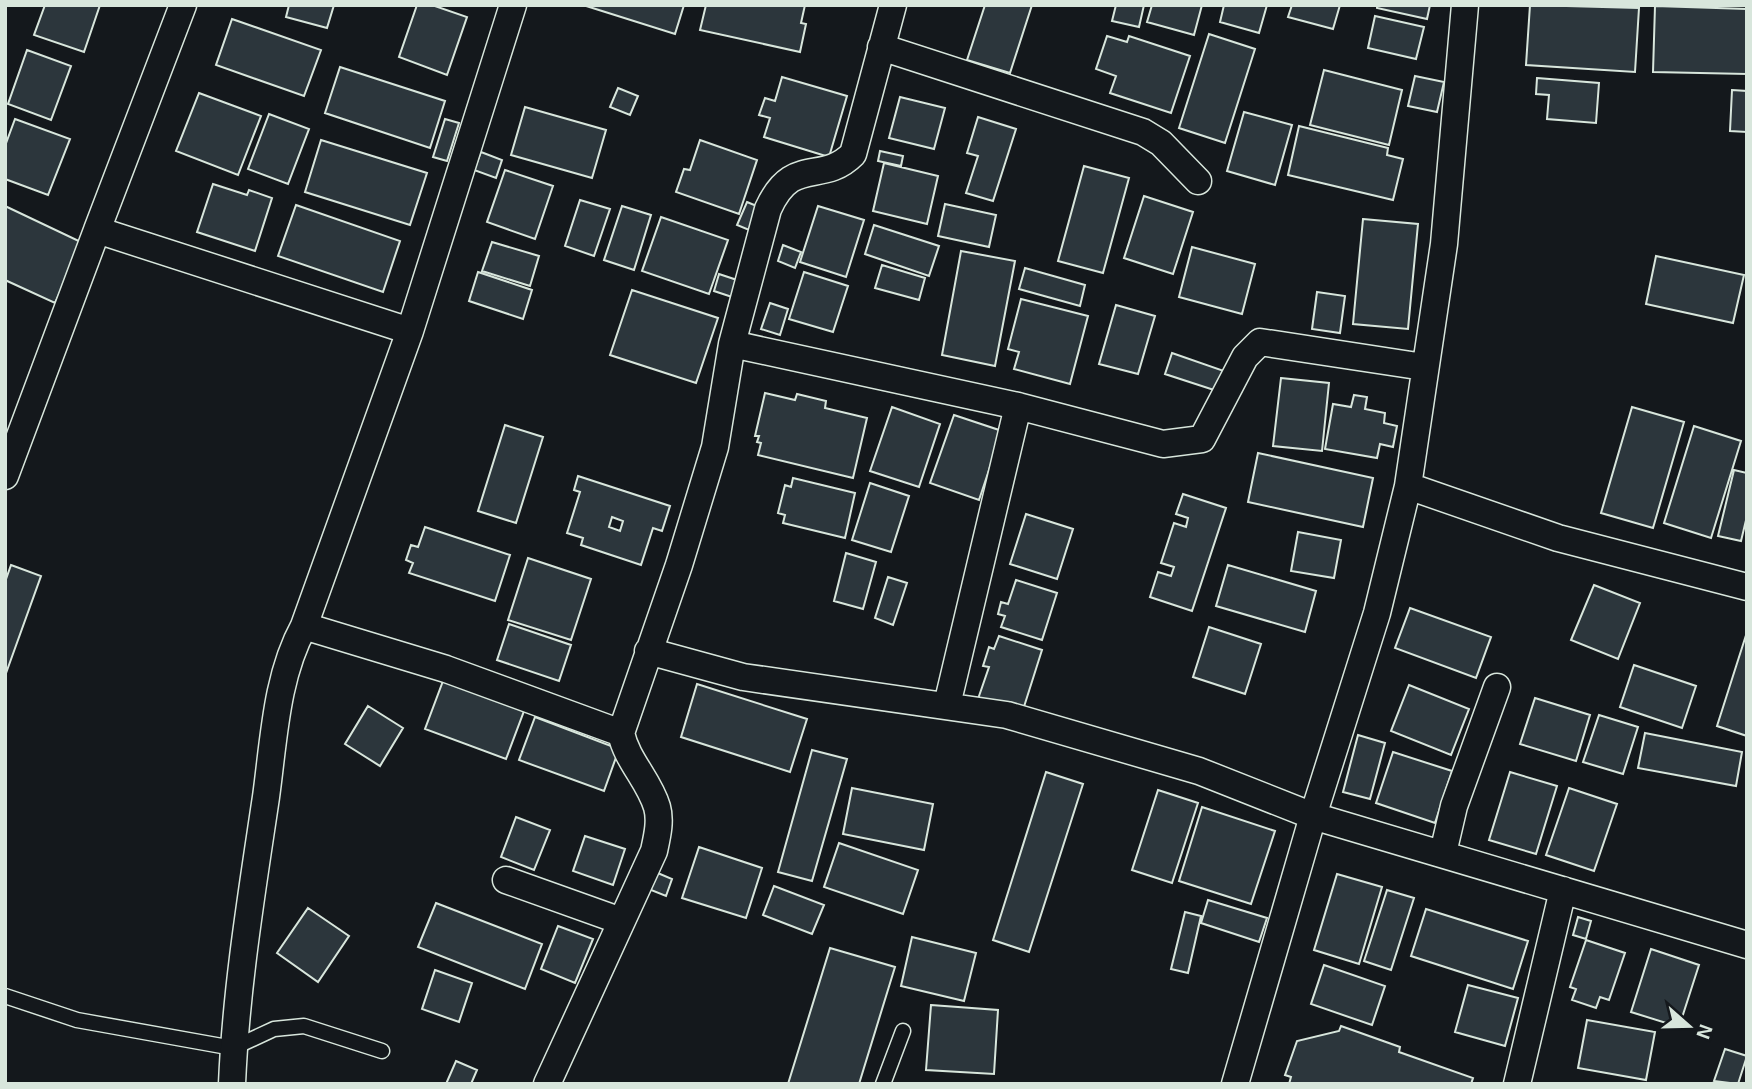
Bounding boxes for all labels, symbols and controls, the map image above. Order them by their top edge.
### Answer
north arrow [1654,991,1724,1061]
text: N [1692,1022,1717,1042]

